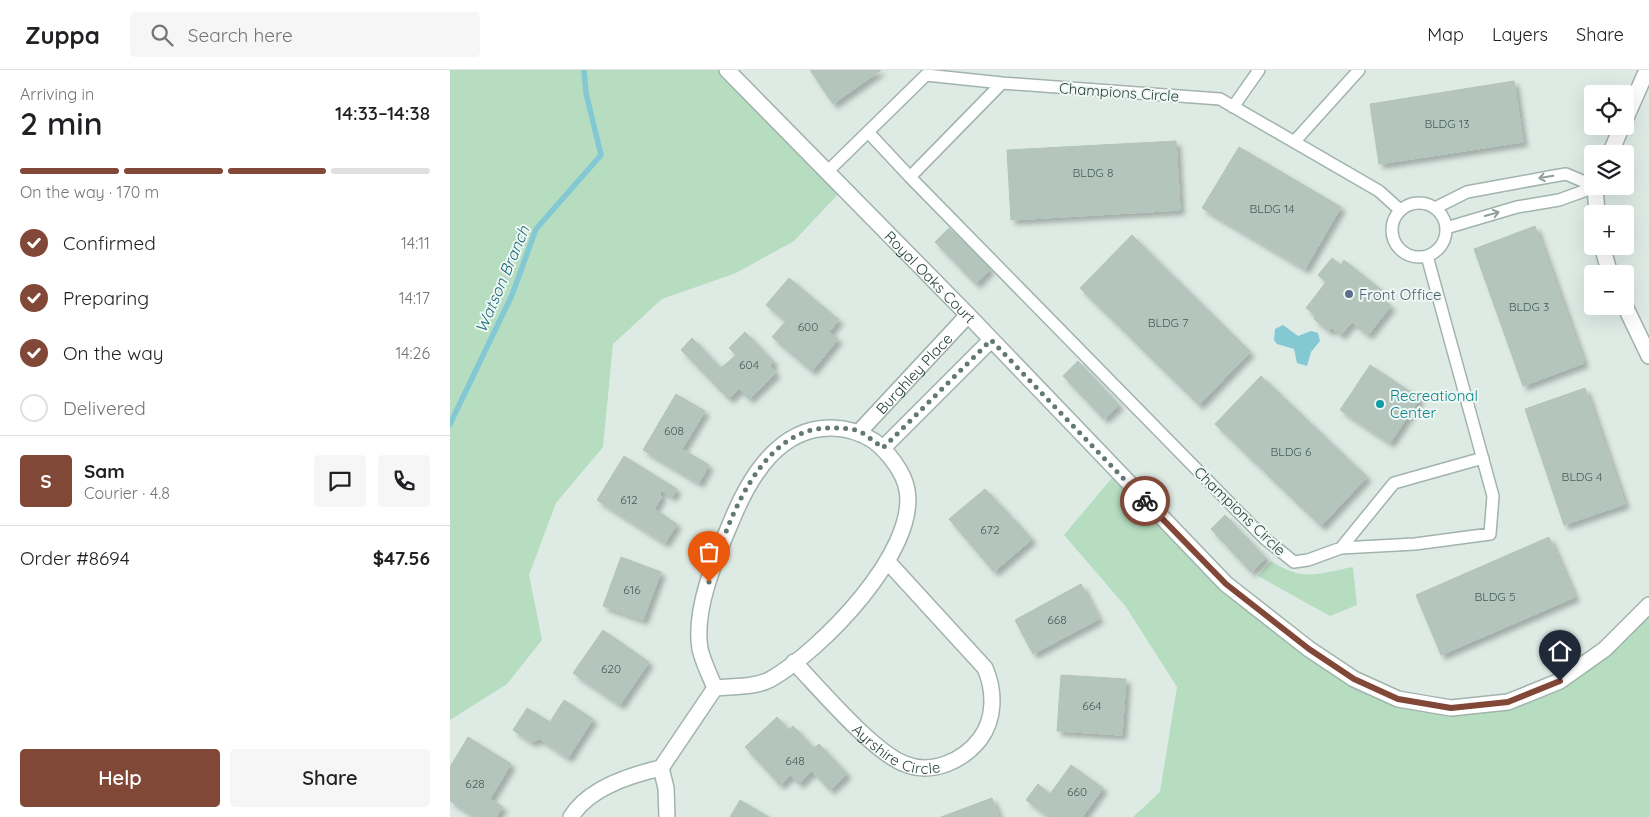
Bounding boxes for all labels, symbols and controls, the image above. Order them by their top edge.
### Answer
search box [130,12,480,57]
text: Zuppa [25,20,100,50]
icon: search [148,21,176,49]
text: Search here [188,23,293,47]
text: Map [1427,23,1464,46]
text: Layers [1492,23,1548,46]
text: Share [1576,23,1624,46]
street label: Champions Circle [1058,78,1180,106]
text: Arriving in [20,84,94,104]
map controls [1584,85,1634,315]
button: locate [1584,85,1634,135]
text: 14:33–14:38 [335,101,430,125]
text: 2 min [20,103,103,143]
house number: BLDG 13 [1424,116,1470,131]
button: layers [1584,145,1634,195]
house number: BLDG 8 [1073,165,1113,180]
one-way arrow [1539,173,1555,183]
text: On the way · 170 m [20,182,159,202]
house number: BLDG 14 [1249,201,1295,216]
button: + [1584,205,1634,255]
one-way arrow [1484,208,1500,218]
water label: Watson Branch [470,222,534,335]
street label: Royal Oaks Court [881,227,980,327]
icon: check [20,229,48,257]
text: Confirmed [63,231,156,255]
text: 14:11 [401,233,430,253]
button: − [1584,265,1634,315]
icon: check [20,284,48,312]
place label: Front Office [1359,285,1441,304]
text: Preparing [63,286,149,310]
text: 14:17 [399,288,430,308]
marker: Front Office [1343,288,1355,300]
house number: BLDG 3 [1509,299,1549,314]
house number: BLDG 7 [1148,315,1188,330]
house number: 600 [798,319,818,334]
street label: Burghley Place [871,329,956,418]
icon: check [20,339,48,367]
text: On the way [63,341,164,365]
text: 14:26 [395,343,430,363]
house number: 604 [739,357,759,372]
place label: Recreational Center [1390,386,1478,422]
text: Delivered [63,396,146,420]
marker: Recreational Center [1374,398,1386,410]
house number: 608 [664,423,684,438]
house number: BLDG 6 [1271,444,1312,459]
button: chat [314,455,366,507]
button: phone [378,455,430,507]
text: Sam [84,459,125,483]
street label: Champions Circle [1190,462,1290,560]
text: S [40,469,52,493]
house number: BLDG 4 [1562,469,1602,484]
courier [1120,476,1170,526]
text: Courier · 4.8 [84,483,170,503]
icon: bike [1131,487,1159,515]
house number: 612 [620,492,638,507]
house number: 672 [980,522,1000,537]
pin [688,531,730,582]
icon: bag [695,538,723,566]
text: Order #8694 [20,546,130,570]
text: $47.56 [373,546,430,570]
house number: 616 [623,582,641,597]
house number: BLDG 5 [1475,589,1515,604]
house number: 668 [1047,612,1067,627]
pin [1539,630,1581,681]
icon: home [1546,637,1574,665]
house number: 620 [601,661,621,676]
house number: 664 [1082,698,1102,713]
street label: Ayrshire Circle [849,720,942,777]
button: Help [20,749,220,807]
button: Share [230,749,430,807]
house number: 648 [785,753,805,768]
house number: 628 [465,776,485,791]
house number: 660 [1067,784,1087,799]

